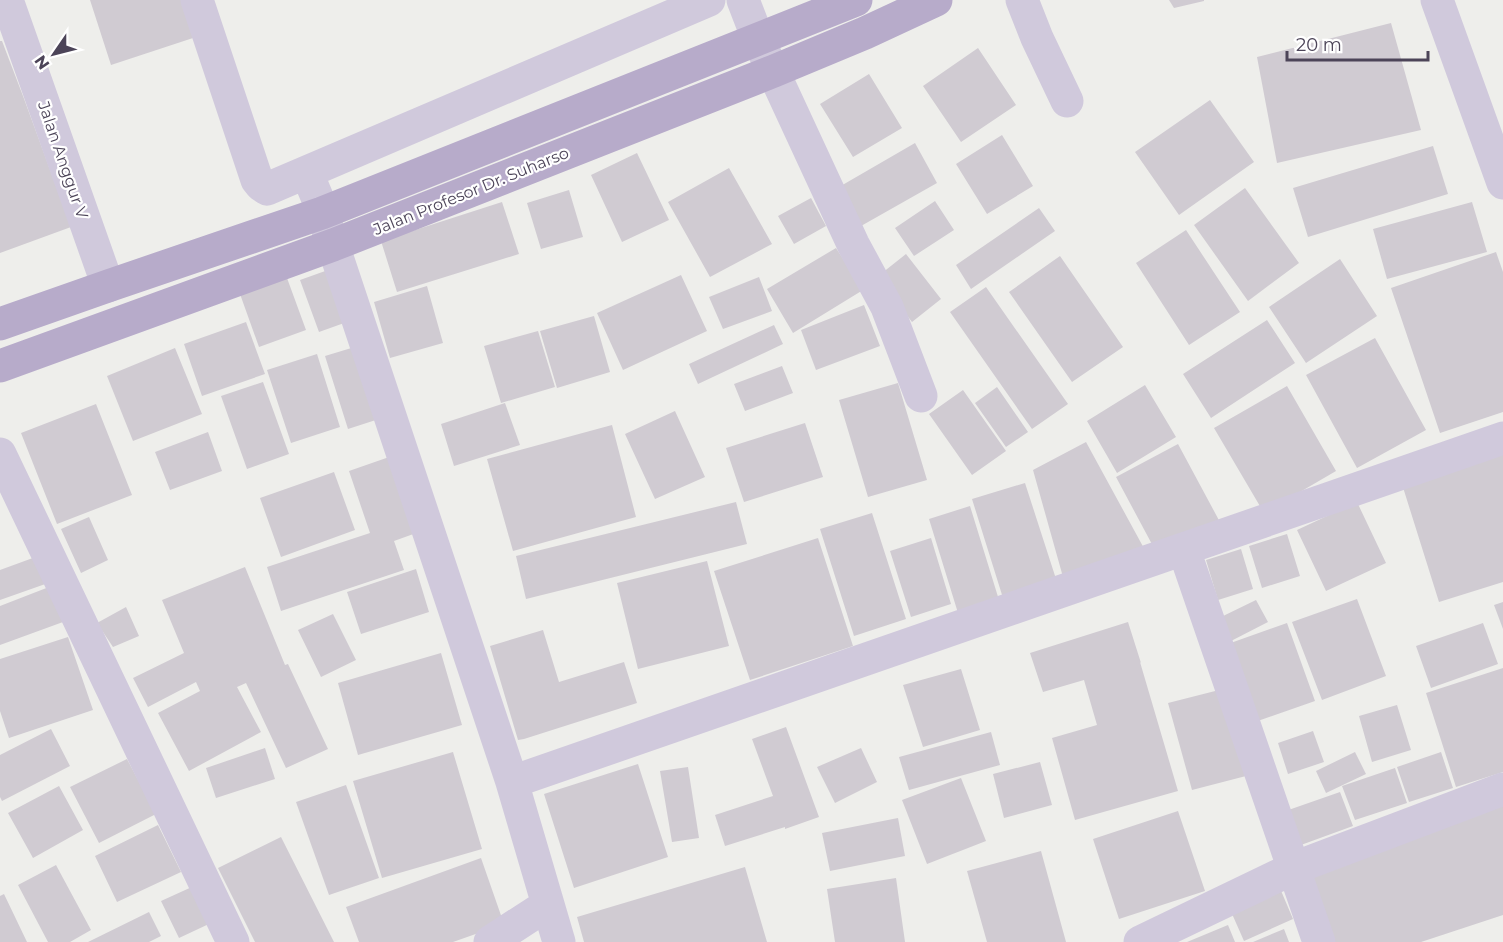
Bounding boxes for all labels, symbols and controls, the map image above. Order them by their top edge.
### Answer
north arrow [24,24,84,84]
scale bar [1287,24,1428,62]
text: 20 m [1296,34,1342,56]
text: N [31,52,54,73]
street label: Jalan Anggur V [34,98,92,222]
street label: Jalan Profesor Dr. Suharso [370,143,572,239]

